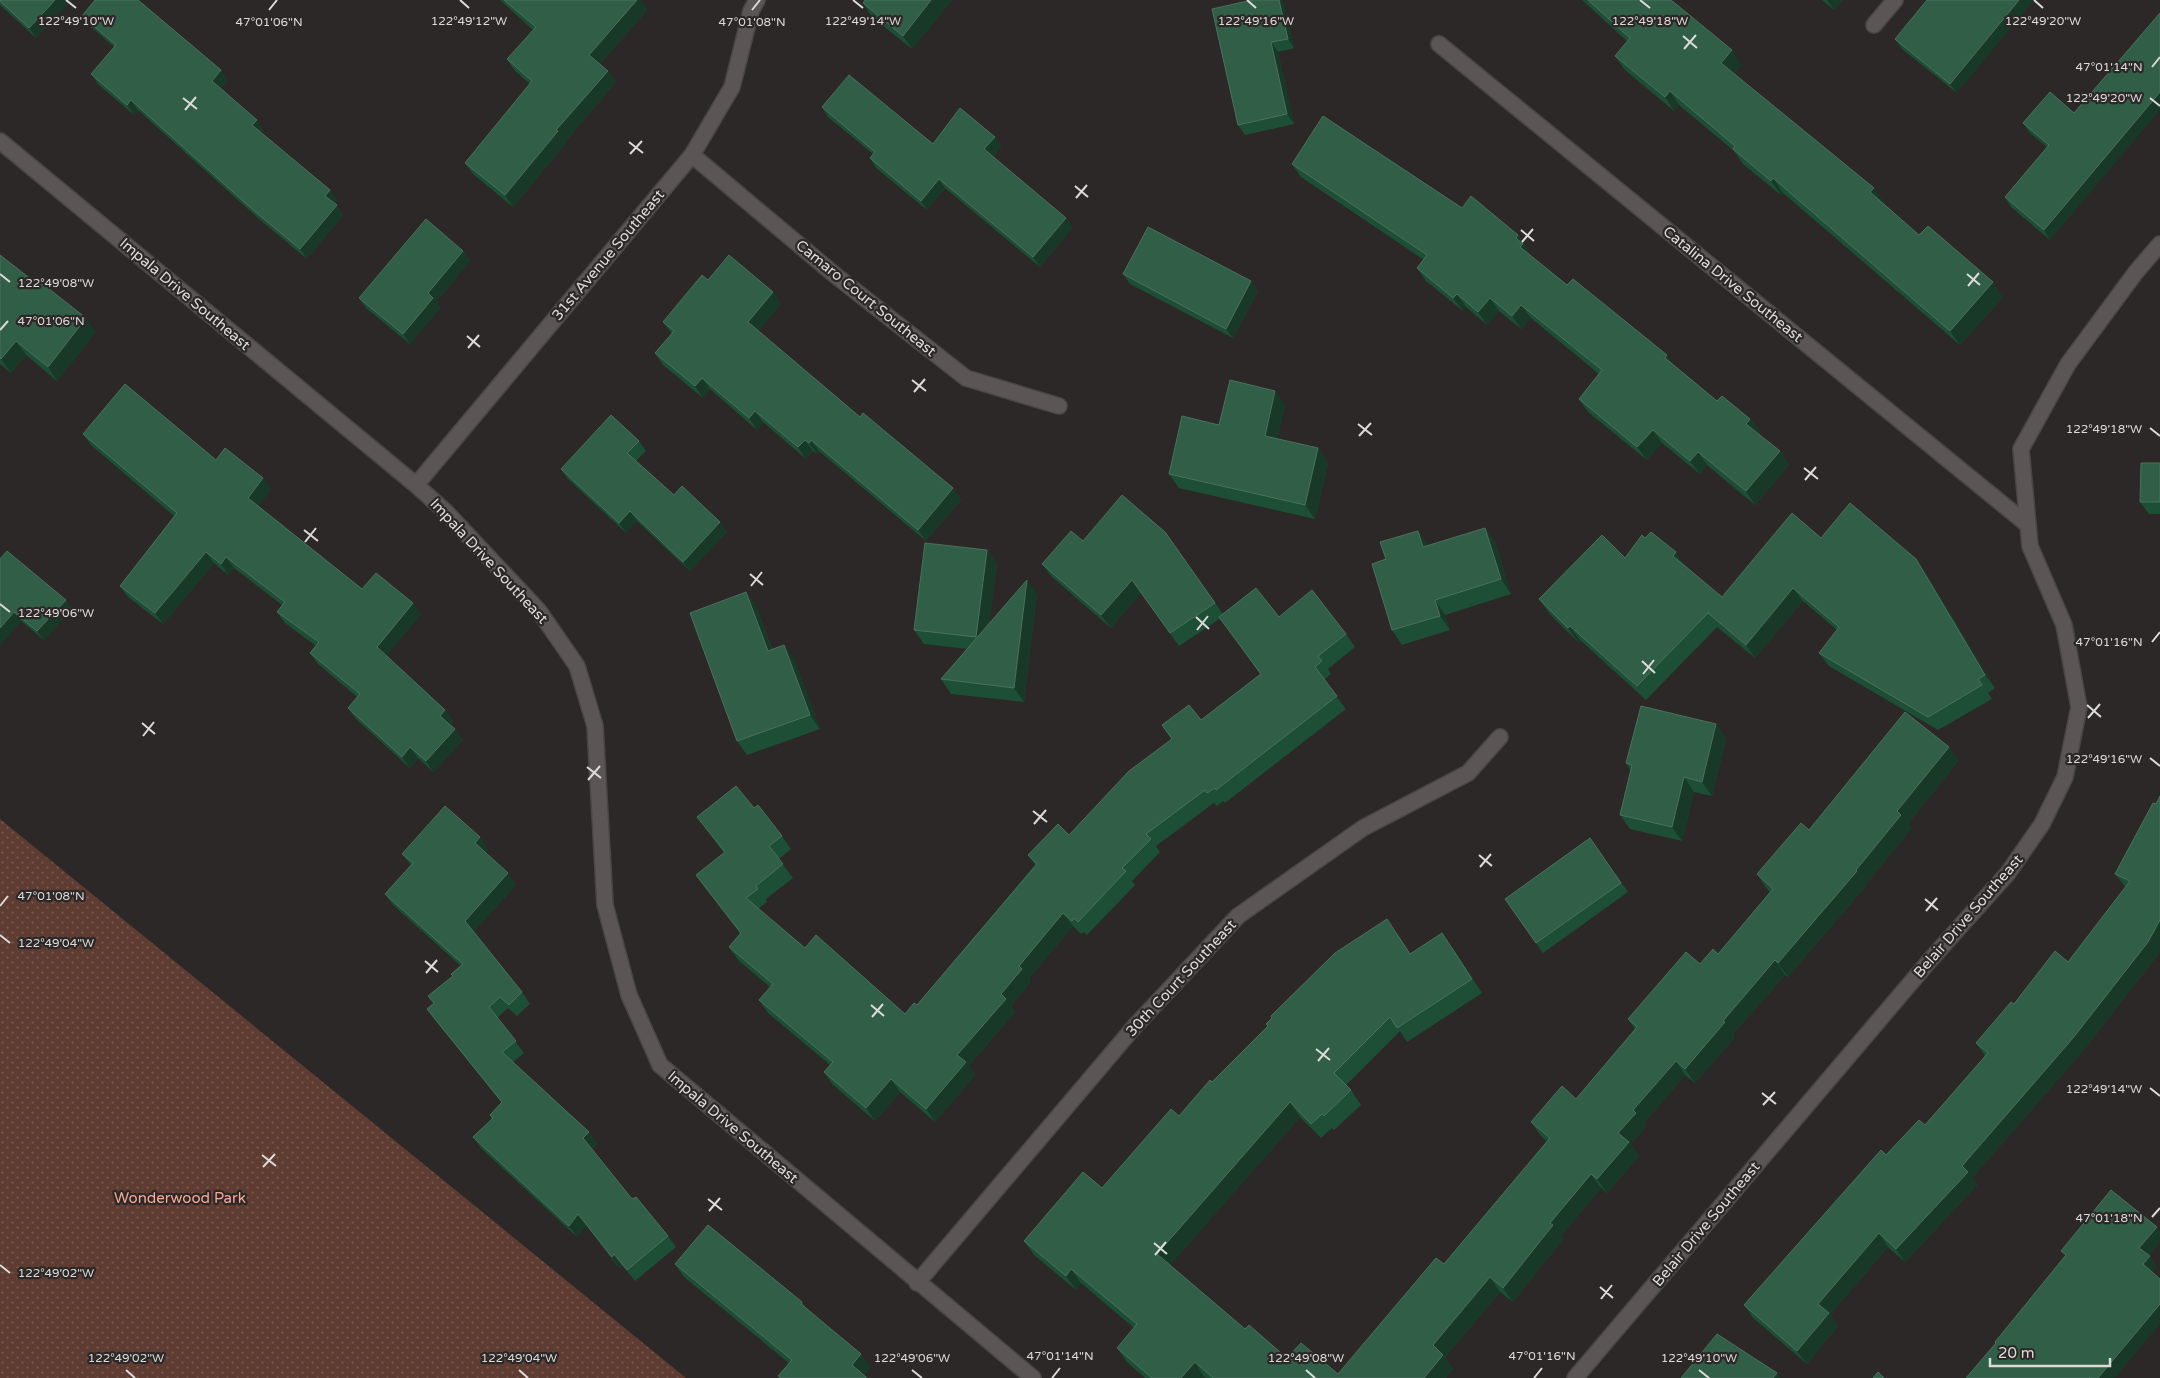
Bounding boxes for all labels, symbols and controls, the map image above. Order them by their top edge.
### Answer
text: 122°49'10"W [38,14,114,28]
text: 122°49'12"W [431,14,507,28]
text: 122°49'14"W [825,14,901,28]
text: 122°49'16"W [1218,14,1294,28]
text: 122°49'18"W [1612,14,1688,28]
text: 122°49'20"W [2005,14,2081,28]
text: 47°01'06"N [235,15,303,29]
text: 47°01'08"N [718,15,786,29]
text: 47°01'14"N [2075,60,2143,74]
text: 122°49'20"W [2066,91,2142,105]
street label: 31st Avenue Southeast [548,186,668,324]
street label: Catalina Drive Southeast [1659,222,1807,346]
street label: Impala Drive Southeast [116,234,254,354]
street label: Camaro Court Southeast [792,236,940,360]
text: 122°49'08"W [18,276,94,290]
text: 47°01'06"N [17,314,85,328]
text: 122°49'18"W [2066,422,2142,436]
street label: Impala Drive Southeast [426,495,552,628]
text: 122°49'06"W [18,606,94,620]
text: 47°01'16"N [2075,635,2143,649]
text: 122°49'16"W [2066,752,2142,766]
street label: Belair Drive Southeast [1910,851,2027,981]
text: 47°01'08"N [17,889,85,903]
street label: 30th Court Southeast [1122,916,1240,1040]
text: 122°49'04"W [18,936,94,950]
street label: Impala Drive Southeast [664,1067,802,1187]
text: 122°49'14"W [2066,1082,2142,1096]
street label: Belair Drive Southeast [1649,1158,1764,1290]
park label: Wonderwood Park [114,1189,246,1207]
text: 47°01'18"N [2075,1211,2143,1225]
text: 122°49'02"W [18,1266,94,1280]
scale bar [1990,1336,2110,1368]
text: 20 m [1998,1344,2035,1362]
text: 47°01'14"N [1026,1349,1094,1363]
text: 47°01'16"N [1508,1349,1576,1363]
text: 122°49'02"W [88,1351,164,1365]
text: 122°49'04"W [481,1351,557,1365]
text: 122°49'06"W [874,1351,950,1365]
text: 122°49'08"W [1268,1351,1344,1365]
text: 122°49'10"W [1661,1351,1737,1365]

